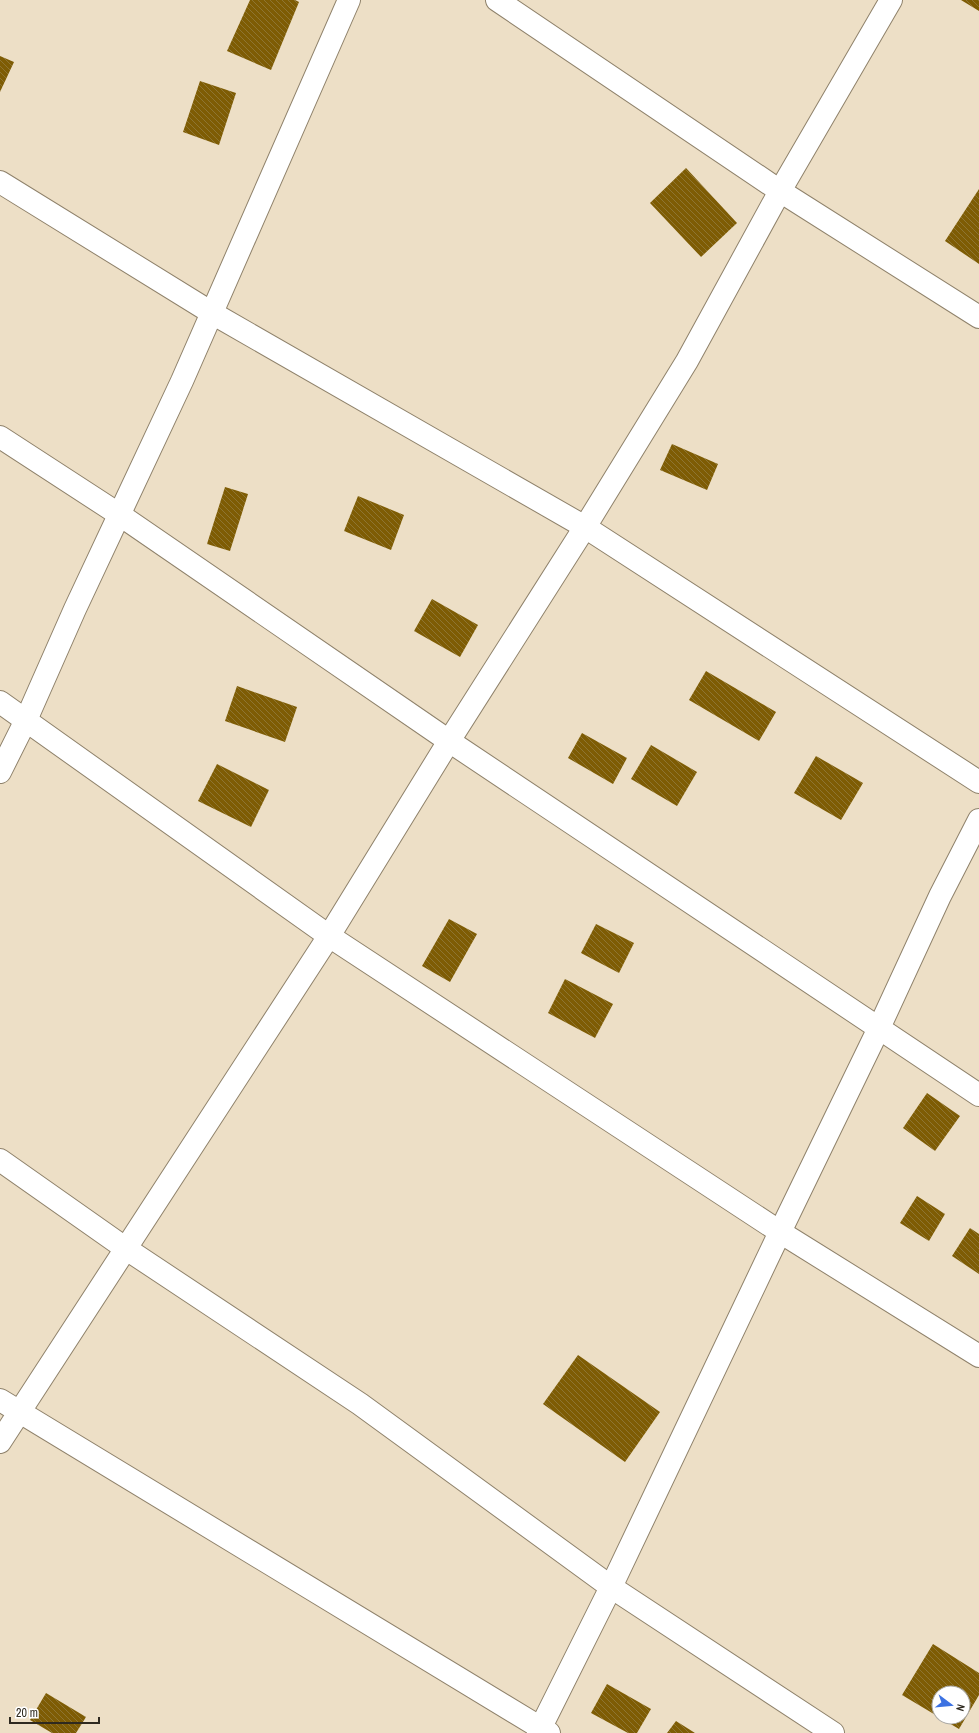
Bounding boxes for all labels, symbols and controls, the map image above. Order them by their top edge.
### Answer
north arrow [931,1685,971,1725]
scale bar [10,1699,99,1725]
text: N [953,1703,968,1713]
text: 20 m [16,1705,38,1721]

